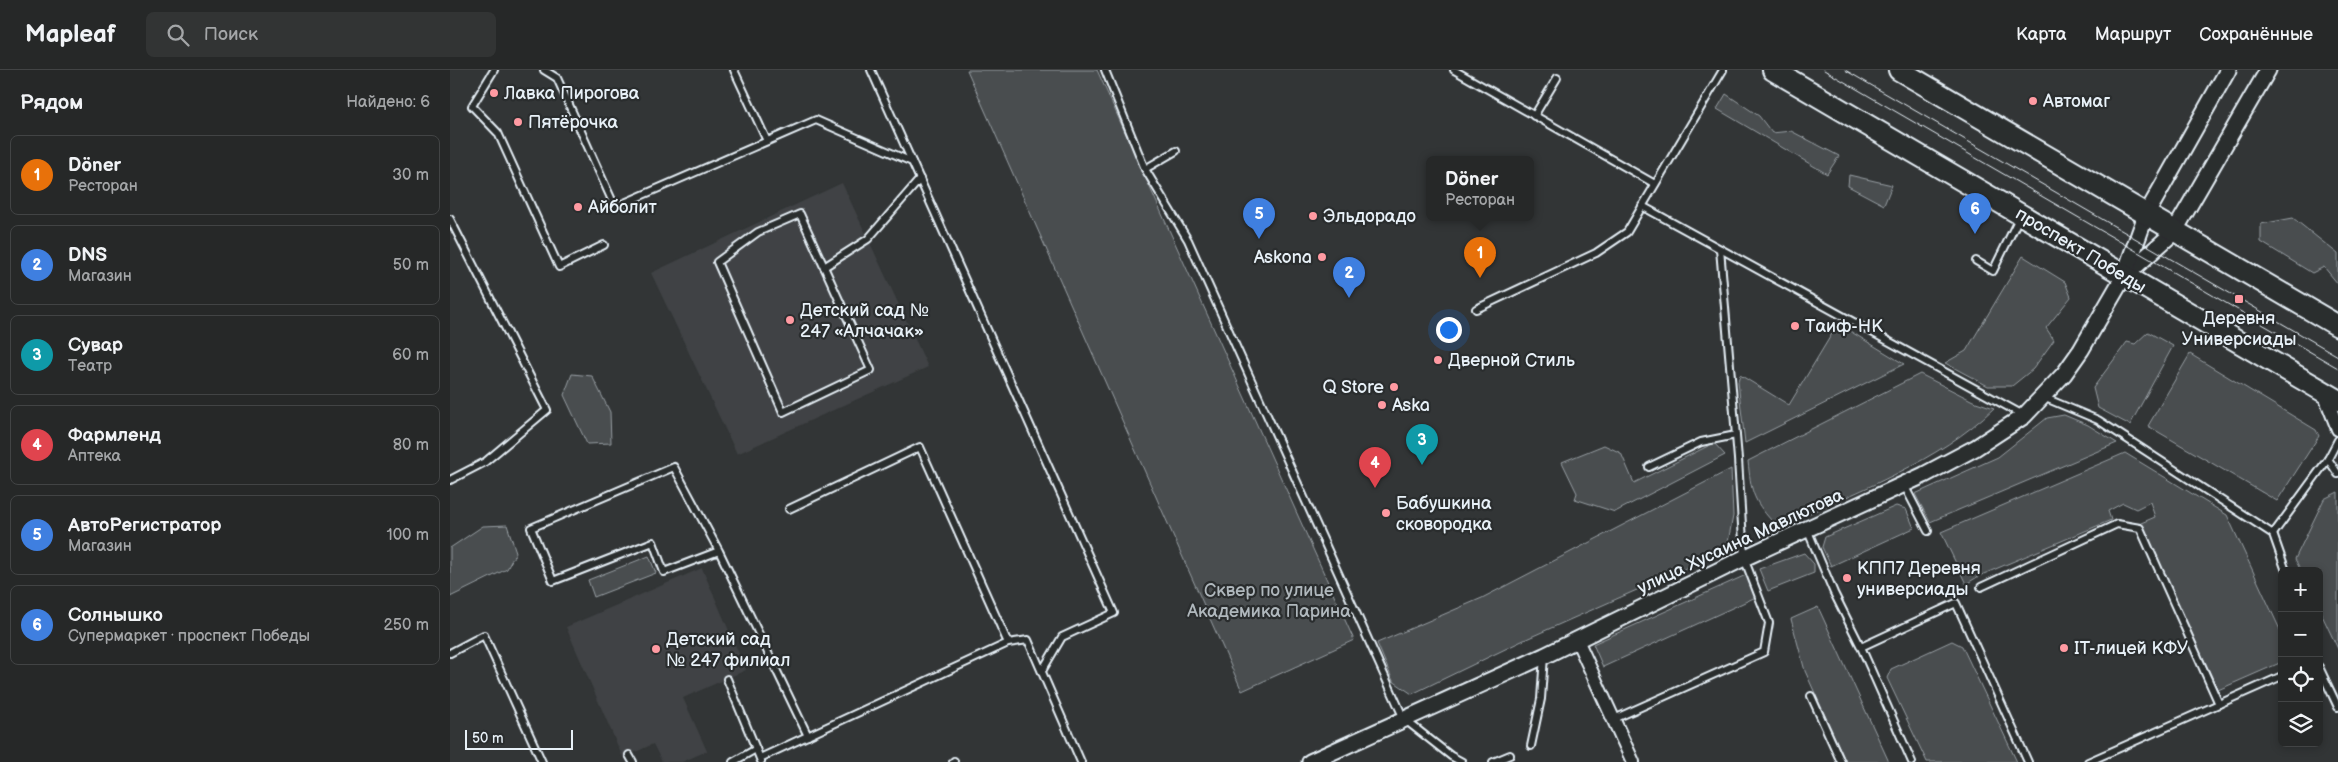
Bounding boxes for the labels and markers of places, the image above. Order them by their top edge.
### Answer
place label: Лавка Пирогова [503,83,640,104]
marker: Лавка Пирогова [488,87,500,99]
place label: Автомаг [2042,91,2110,112]
marker: Автомаг [2027,95,2039,107]
place label: Пятёрочка [528,112,619,133]
marker: Пятёрочка [512,116,524,128]
pin: 6 [1959,193,1991,234]
place label: Айболит [587,197,658,218]
pin: 5 [1243,198,1275,239]
marker: Айболит [572,201,584,213]
place label: Эльдорадо [1323,206,1416,227]
marker: Эльдорадо [1307,210,1319,222]
pin: 1 [1464,237,1496,278]
place label: Askona [1254,247,1312,268]
marker: Askona [1316,251,1328,263]
pin: 2 [1333,257,1365,298]
marker: Деревня Универсиады [2233,293,2245,305]
place label: Детский сад № 247 «Алчачак» [800,300,929,342]
place label: Деревня Универсиады [2182,308,2296,350]
marker: Детский сад № 247 «Алчачак» [784,314,796,326]
place label: Таиф-НК [1805,316,1883,337]
marker: Таиф-НК [1789,320,1801,332]
place label: Дверной Стиль [1448,350,1575,371]
marker: Дверной Стиль [1432,354,1444,366]
place label: Q Store [1323,377,1384,398]
marker: Q Store [1388,381,1400,393]
place label: Aska [1392,395,1430,416]
marker: Aska [1376,399,1388,411]
pin: 3 [1406,424,1438,465]
pin: 4 [1359,447,1391,488]
place label: Бабушкина сковородка [1396,493,1493,535]
marker: Бабушкина сковородка [1380,507,1392,519]
place label: КПП7 Деревня универсиады [1857,558,1981,600]
marker: КПП7 Деревня универсиады [1841,572,1853,584]
place label: Детский сад № 247 филиал [666,629,790,671]
place label: IT-лицей КФУ [2074,638,2189,659]
marker: IT-лицей КФУ [2058,642,2070,654]
marker: Детский сад № 247 филиал [650,643,662,655]

